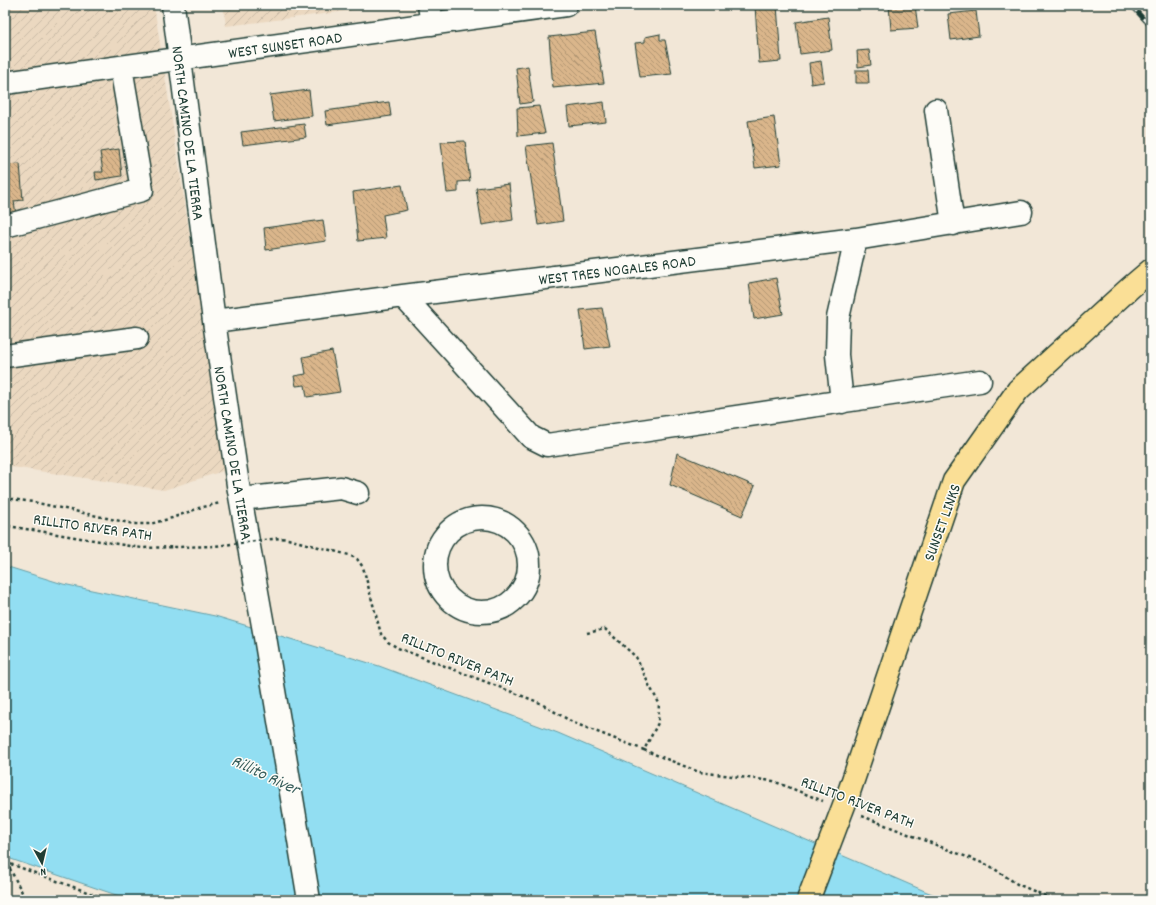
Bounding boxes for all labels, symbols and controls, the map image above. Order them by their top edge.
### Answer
street label: WEST SUNSET ROAD [227,27,344,66]
street label: NORTH CAMINO DE LA TIERRA [164,45,209,222]
street label: WEST TRES NOGALES ROAD [537,250,697,293]
street label: NORTH CAMINO DE LA TIERRA [206,365,257,542]
street label: SUNSET LINKS [919,481,968,565]
street label: RILLITO RIVER PATH [32,509,154,548]
street label: RILLITO RIVER PATH [397,627,517,693]
water label: Rillito River [227,751,304,804]
street label: RILLITO RIVER PATH [797,771,917,836]
north arrow [22,843,62,883]
text: N [39,863,47,879]

